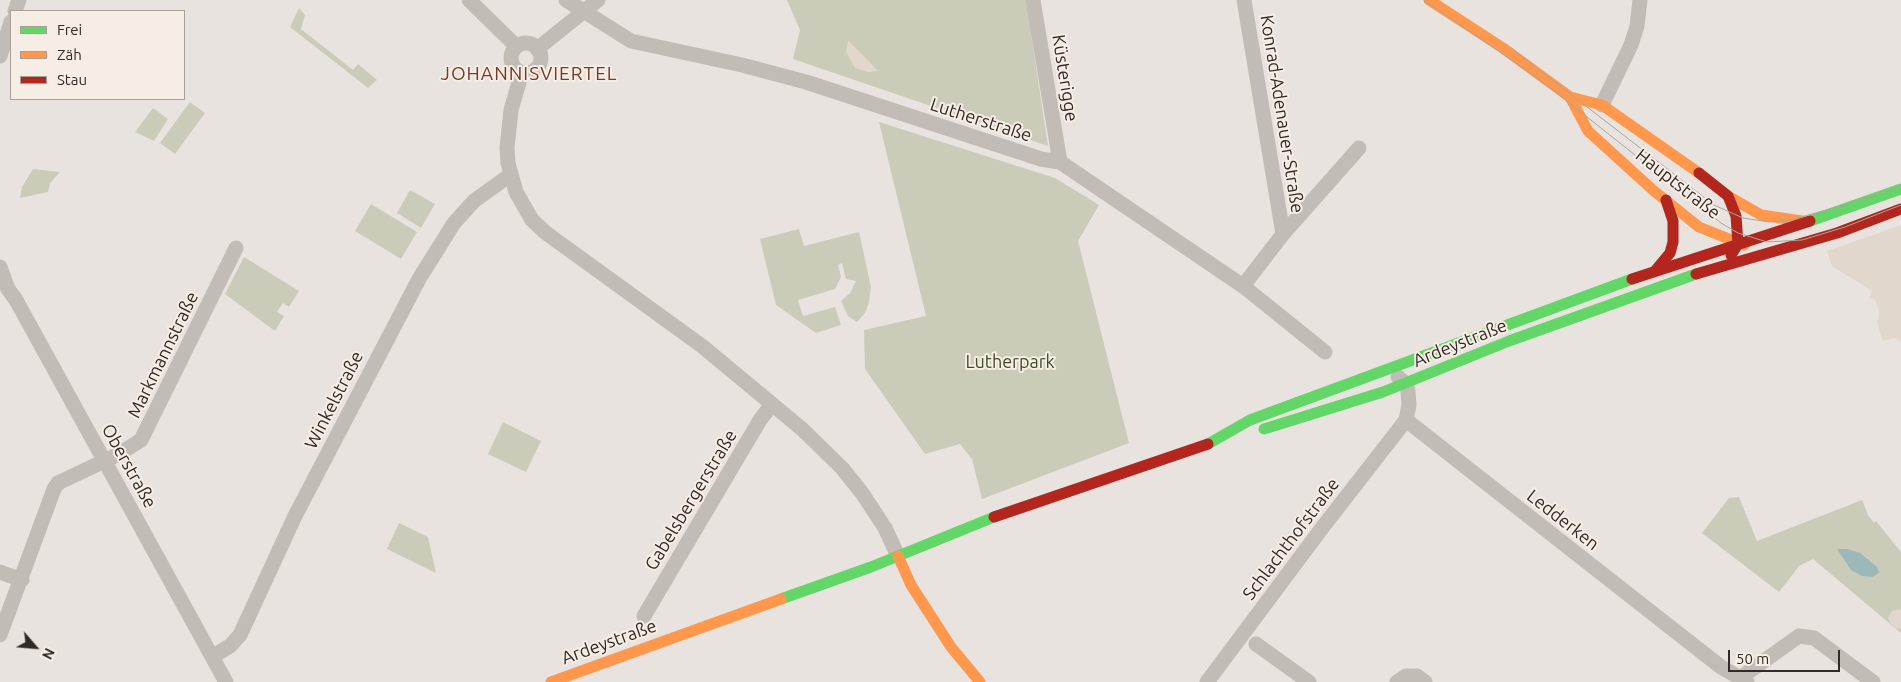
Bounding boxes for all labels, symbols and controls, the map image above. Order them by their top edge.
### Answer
legend [10,10,185,100]
street label: Konrad-Adenauer-Straße [1256,13,1308,215]
text: Frei [57,21,82,38]
street label: Küsterigge [1047,33,1083,123]
text: Zäh [57,46,82,63]
district label: JOHANNISVIERTEL [439,63,619,85]
text: Stau [57,71,87,88]
street label: Lutherstraße [928,93,1034,147]
street label: Hauptstraße [1631,144,1725,224]
street label: Markmannstraße [123,288,203,422]
street label: Ardeystraße [1410,314,1510,372]
street label: Winkelstraße [300,348,368,452]
park label: Lutherpark [965,351,1055,373]
street label: Oberstraße [97,420,161,512]
street label: Gabelsbergerstraße [640,426,742,574]
street label: Schlachthofstraße [1238,474,1344,604]
street label: Ledderken [1523,485,1603,555]
street label: Ardeystraße [559,615,659,669]
north arrow [10,622,60,672]
scale bar [1731,640,1844,672]
text: N [39,646,58,662]
text: 50 m [1736,650,1769,667]

